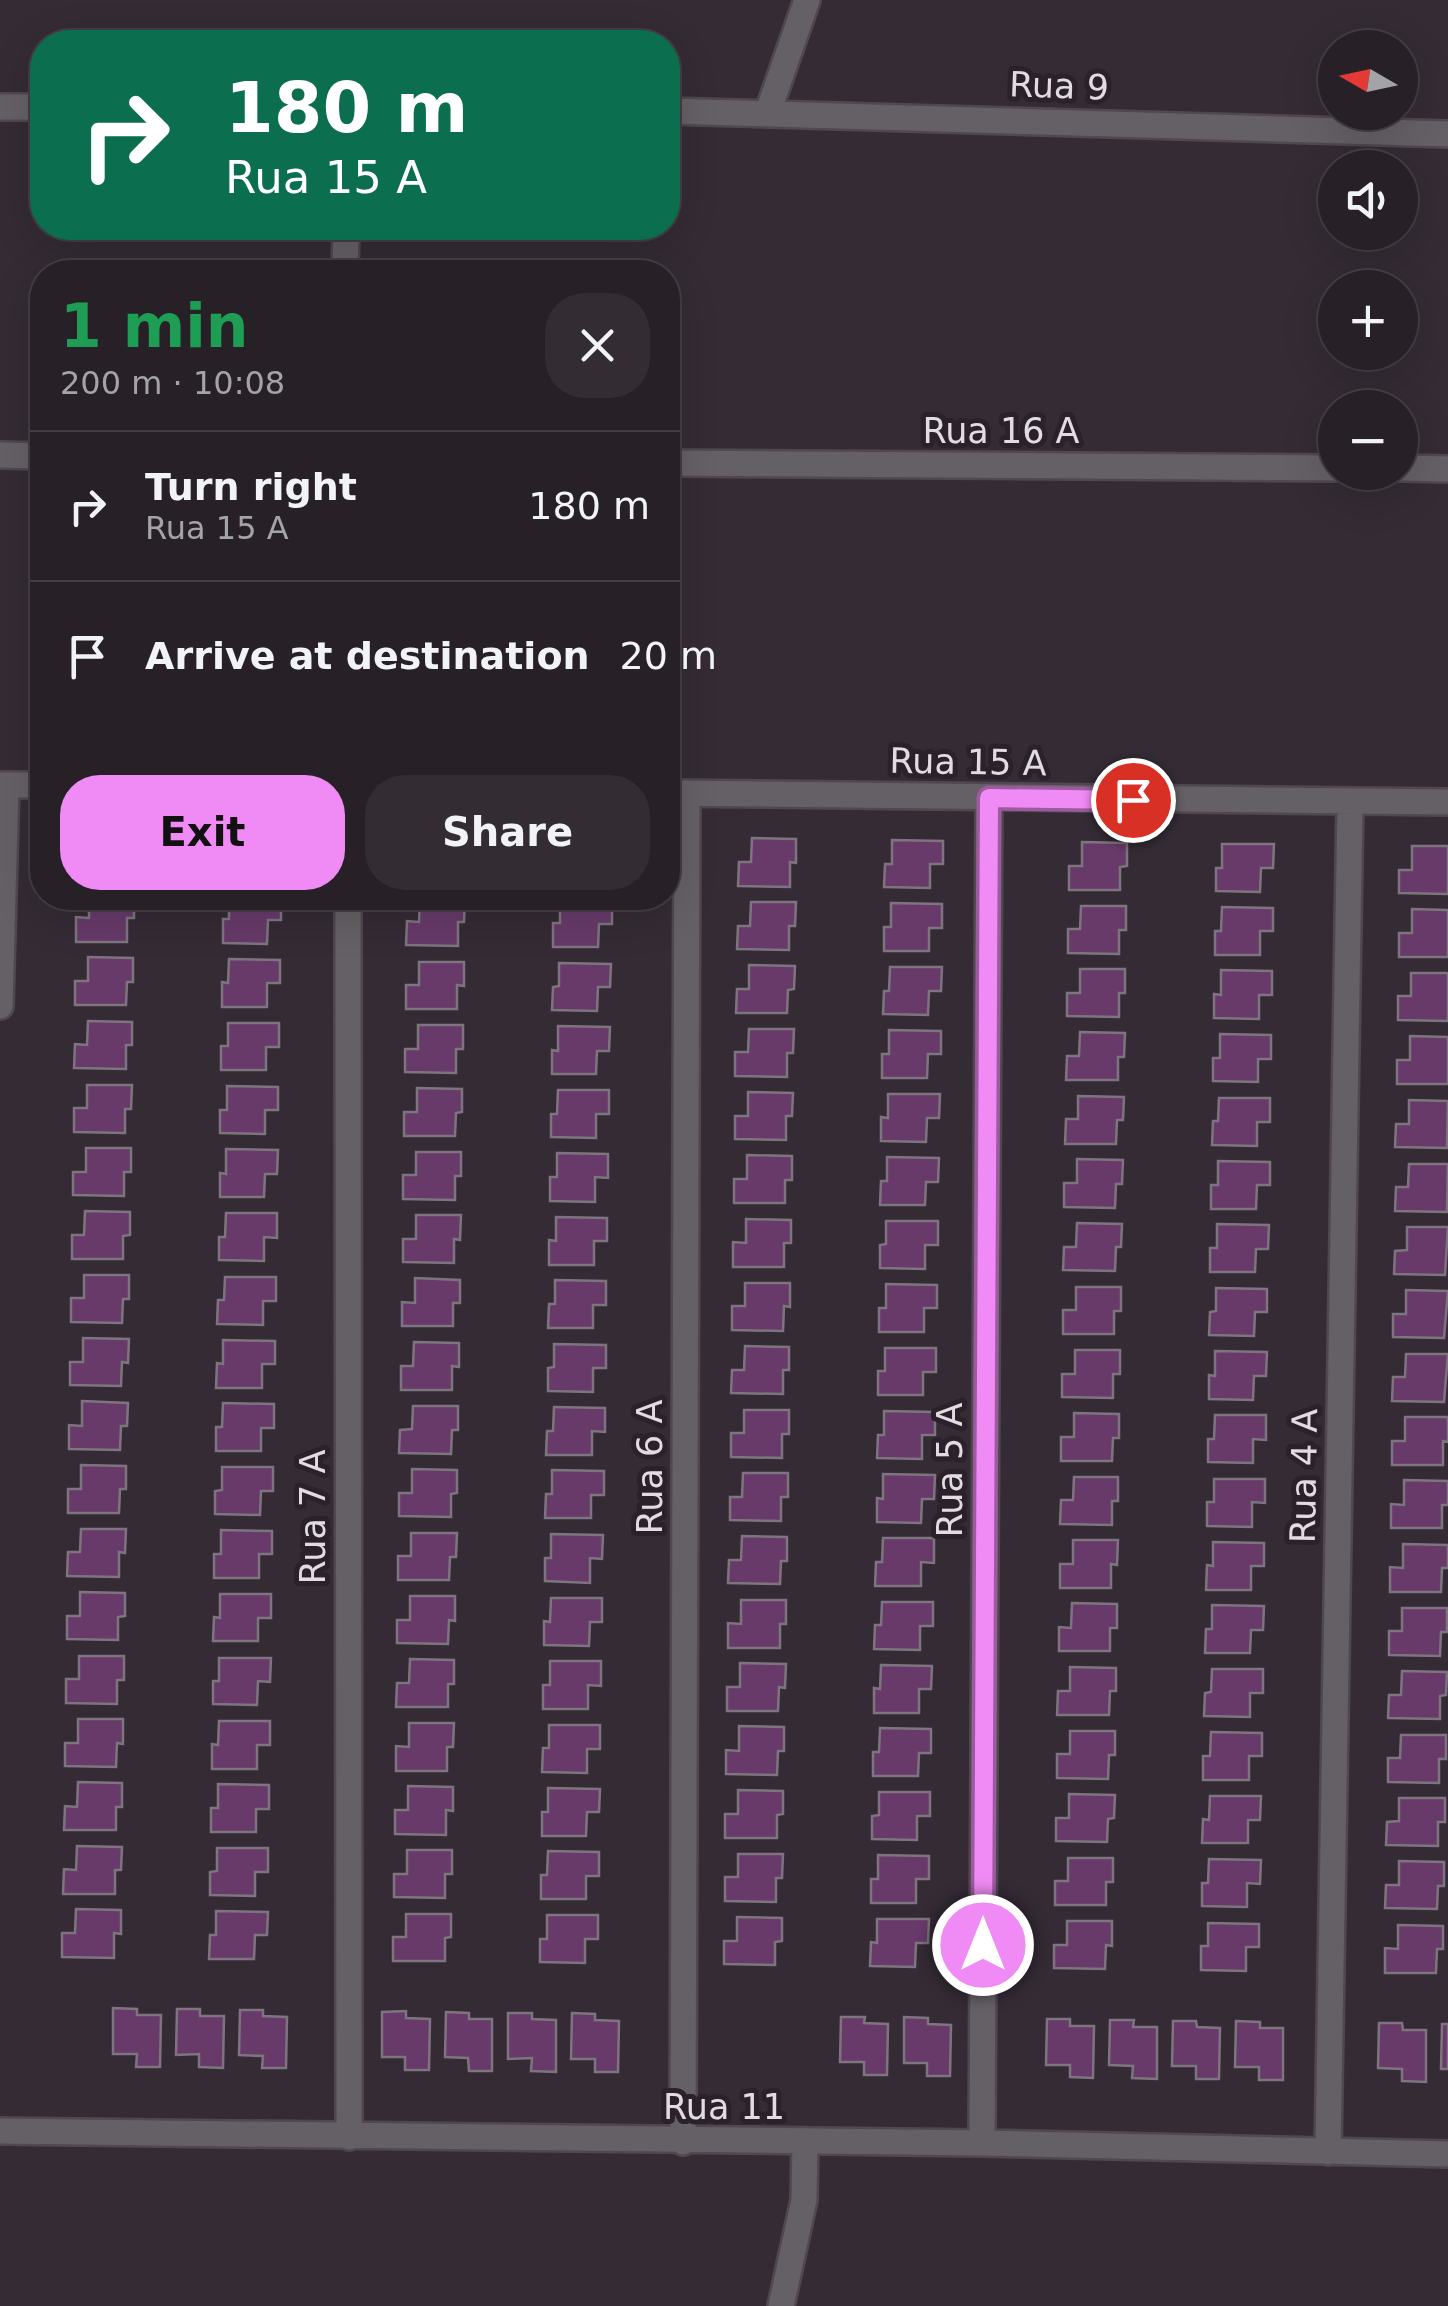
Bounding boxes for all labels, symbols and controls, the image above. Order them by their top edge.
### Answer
north arrow [1318,30,1418,130]
map controls [1318,30,1418,490]
street label: Rua 9 [1008,64,1110,108]
text: 180 m [225,67,468,149]
icon: right [60,70,190,200]
button: sound [1318,150,1418,250]
text: Rua 15 A [225,151,427,204]
button: + [1318,270,1418,370]
text: 1 min [60,291,248,361]
button: close [545,293,650,398]
text: 200 m · 10:08 [60,364,285,402]
button: − [1318,390,1418,490]
street label: Rua 16 A [922,411,1080,451]
text: Turn right [145,465,357,509]
icon: right [60,479,115,534]
text: 180 m [528,484,650,528]
text: Rua 15 A [145,509,289,547]
icon: arrive [60,629,115,684]
text: Arrive at destination [145,634,590,678]
text: 20 m [620,634,717,678]
street label: Rua 15 A [889,741,1047,783]
pin [1091,758,1176,843]
icon: arrive [1106,773,1161,828]
button: Exit [60,775,345,890]
button: Share [365,775,650,890]
street label: Rua 6 A [630,1400,670,1534]
street label: Rua 5 A [930,1403,970,1537]
street label: Rua 4 A [1283,1408,1325,1544]
street label: Rua 7 A [293,1450,333,1584]
position arrow [931,1893,1035,1997]
street label: Rua 11 [663,2087,785,2127]

